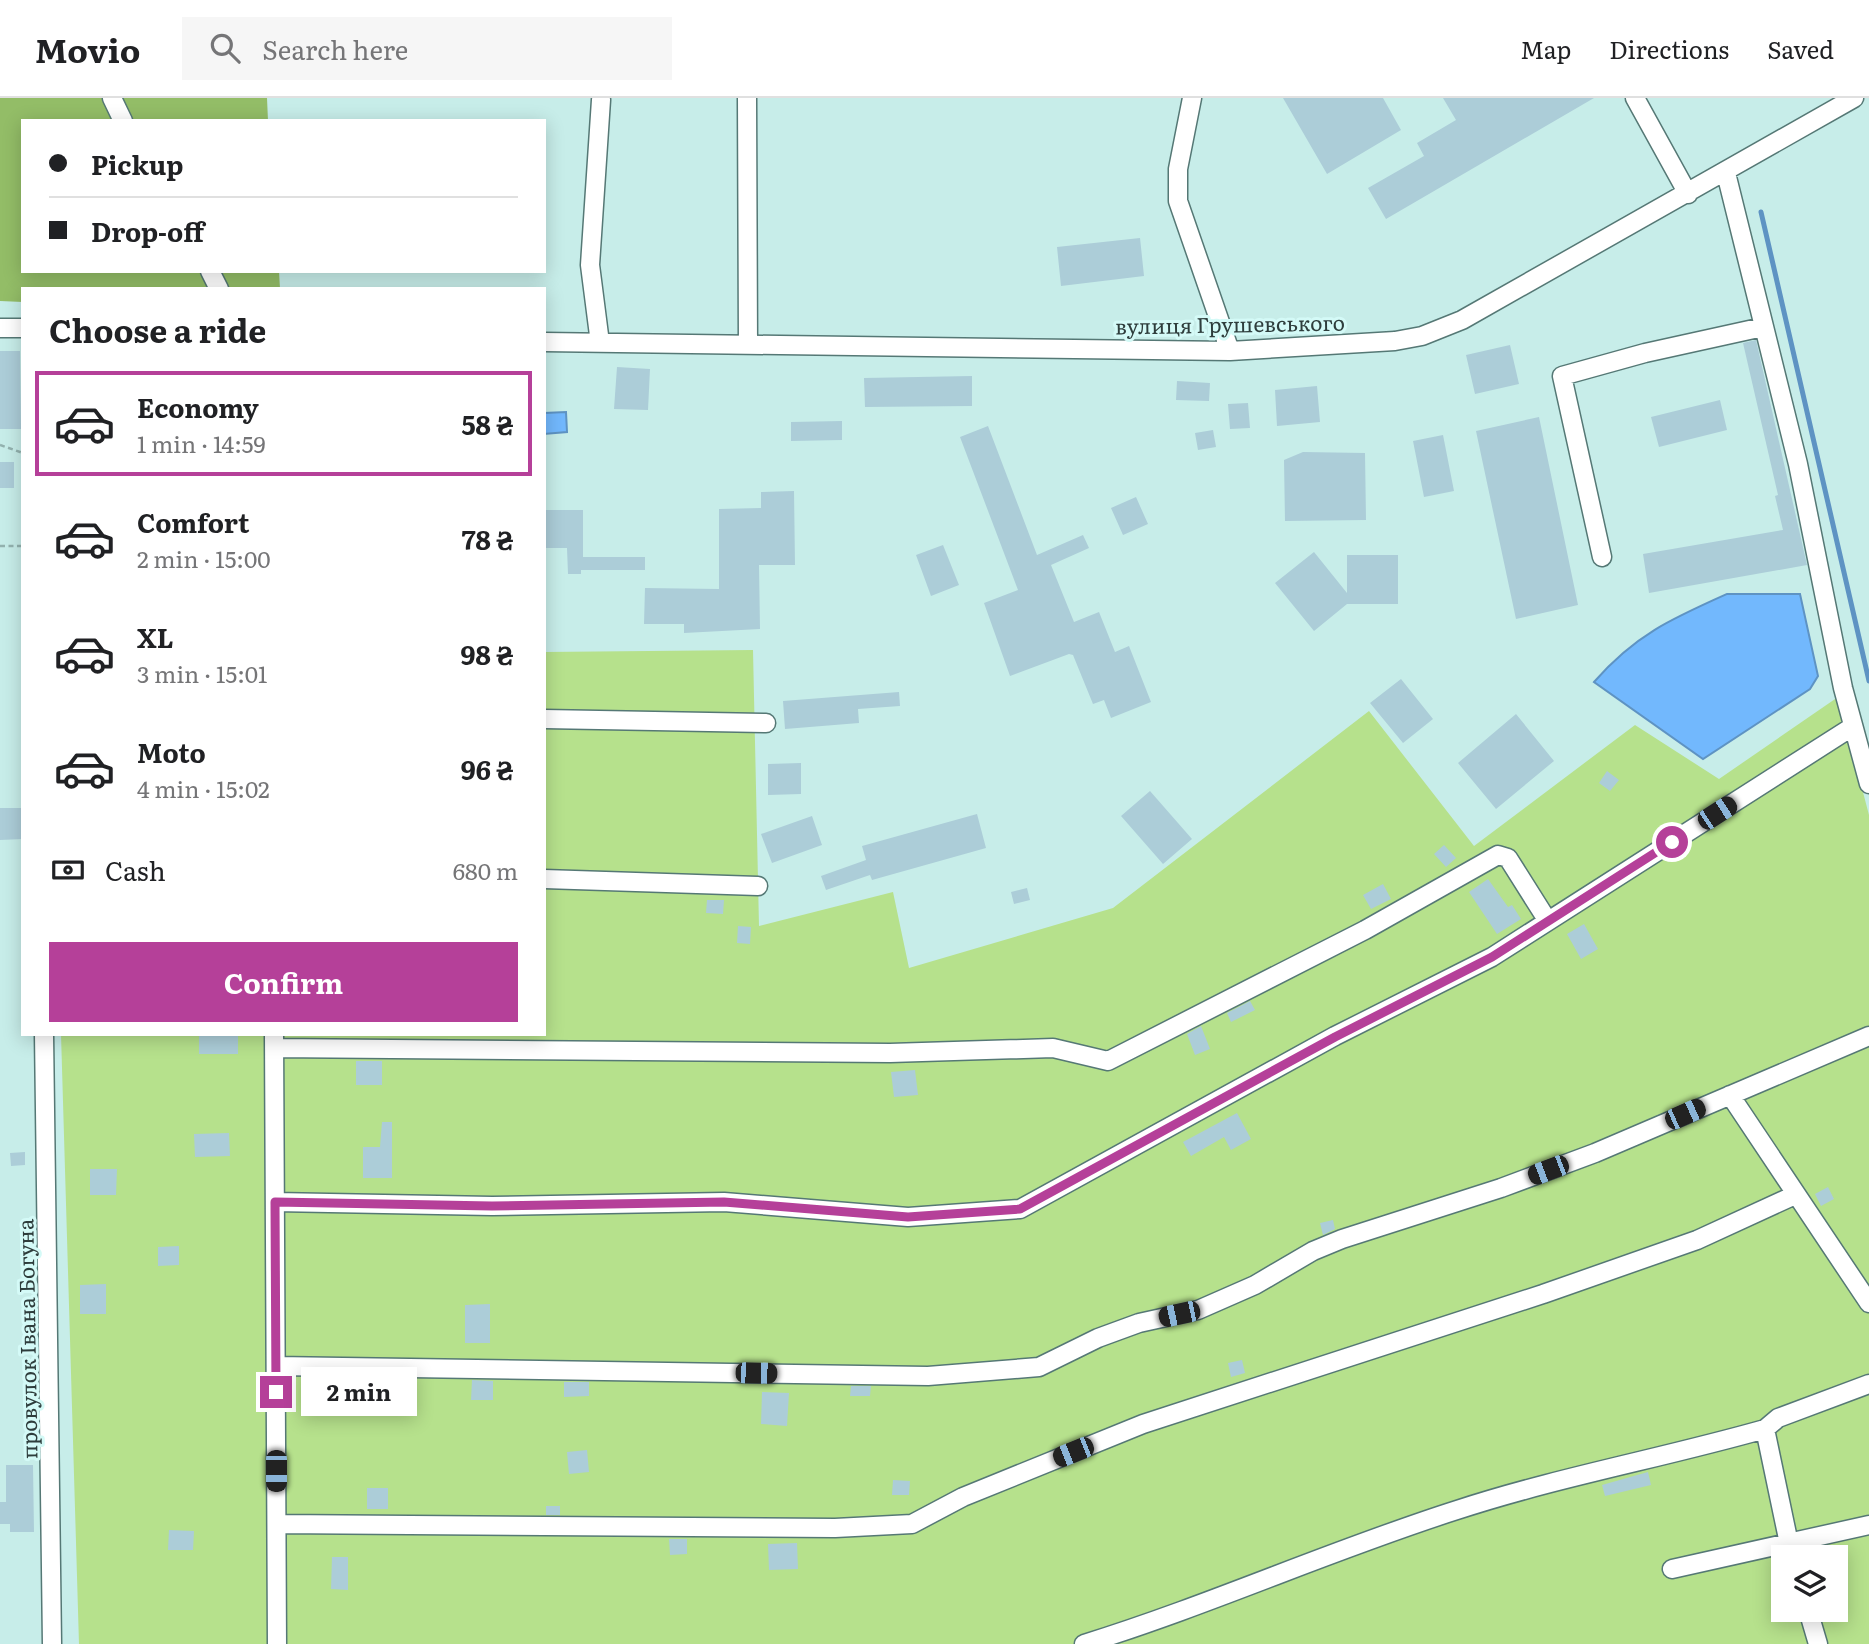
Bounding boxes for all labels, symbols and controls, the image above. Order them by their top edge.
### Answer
search box [182,17,672,80]
text: Movio [35,24,140,73]
icon: search [206,29,244,67]
text: Search here [262,29,408,68]
text: Map [1520,31,1571,66]
text: Directions [1609,31,1729,66]
text: Saved [1767,31,1834,66]
text: Pickup [91,144,183,183]
text: Drop-off [91,211,204,250]
text: Choose a ride [49,305,266,353]
street label: вулиця Грушевського [1115,305,1345,341]
text: Economy [137,387,259,426]
icon: car [53,392,116,455]
text: 58 ₴ [461,404,514,443]
text: 1 min · 14:59 [137,426,266,460]
text: Comfort [137,502,249,541]
icon: car [53,507,116,570]
text: 78 ₴ [462,519,514,558]
text: 2 min · 15:00 [137,541,271,575]
text: XL [137,617,174,656]
icon: car [53,622,116,685]
text: 98 ₴ [461,634,514,673]
text: 3 min · 15:01 [137,656,267,690]
text: Moto [137,732,206,771]
icon: car [53,737,116,800]
text: 96 ₴ [461,749,514,788]
text: 4 min · 15:02 [137,771,270,805]
car [1694,793,1741,833]
route start [1656,826,1688,858]
text: Cash [105,850,166,889]
icon: cash [49,851,87,889]
text: 680 m [453,853,518,887]
button: Confirm [49,942,518,1022]
car [1662,1096,1709,1132]
car [1525,1153,1572,1187]
street label: провулок Івана Богуна [8,1218,44,1459]
car [1157,1299,1202,1329]
car [735,1362,778,1384]
callout: 2 min [300,1368,416,1416]
text: 2 min [327,1374,391,1408]
route end [260,1376,292,1408]
car [1050,1434,1097,1470]
car [266,1450,287,1492]
map controls [1771,1545,1848,1622]
button: layers [1771,1545,1848,1622]

